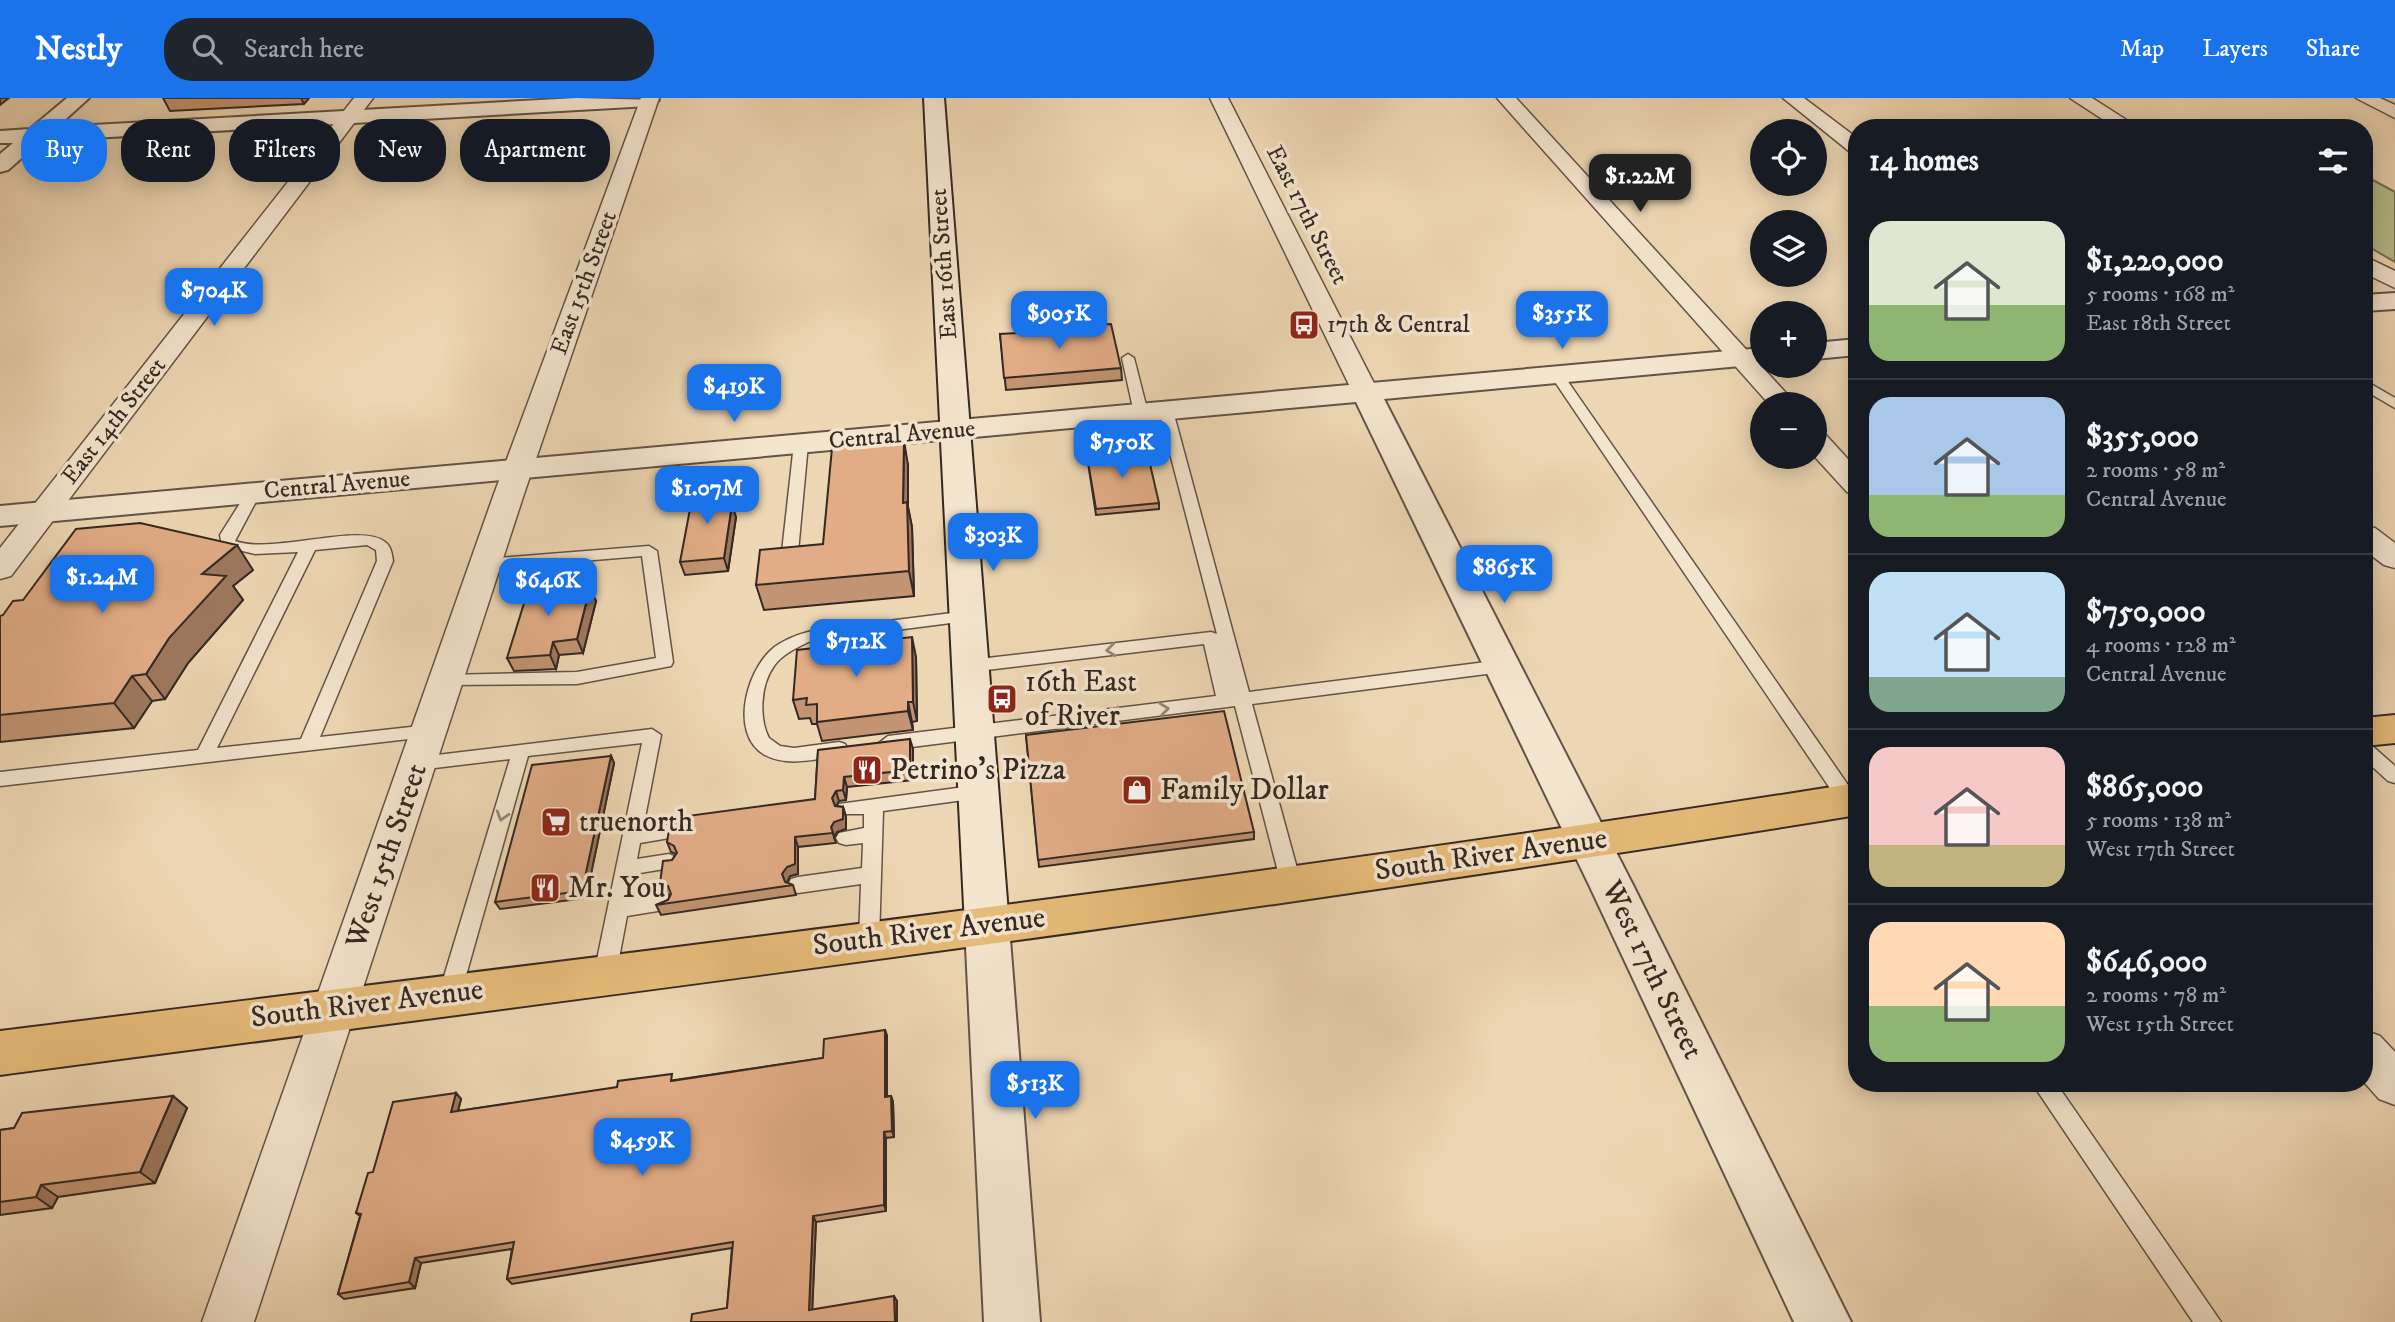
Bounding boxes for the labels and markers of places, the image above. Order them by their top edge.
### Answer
pin: $1.22M [1583,155,1697,214]
pin: $704K [165,268,263,328]
pin: $905K [1010,292,1108,351]
pin: $355K [1513,292,1611,351]
bus stop icon: 17th & Central [1287,308,1321,342]
place label: 17th & Central [1327,310,1471,340]
pin: $419K [685,364,783,424]
pin: $750K [1073,420,1171,480]
pin: $1.07M [650,466,764,526]
pin: $303K [944,514,1042,573]
pin: $865K [1455,546,1553,605]
pin: $1.24M [45,556,159,615]
pin: $646K [499,559,597,618]
pin: $712K [807,620,905,679]
place label: 16th East of River [1025,664,1137,735]
bus stop icon: 16th East of River [985,682,1019,716]
place label: Petrino's Pizza [890,752,1066,789]
restaurant icon: Petrino's Pizza [850,753,884,787]
place label: Family Dollar [1160,772,1329,809]
shop icon: Family Dollar [1120,773,1154,807]
place label: truenorth [579,804,694,841]
supermarket icon: truenorth [539,805,573,839]
place label: Mr. You [568,870,666,907]
restaurant icon: Mr. You [528,871,562,905]
pin: $513K [986,1062,1084,1121]
pin: $459K [593,1118,691,1178]

